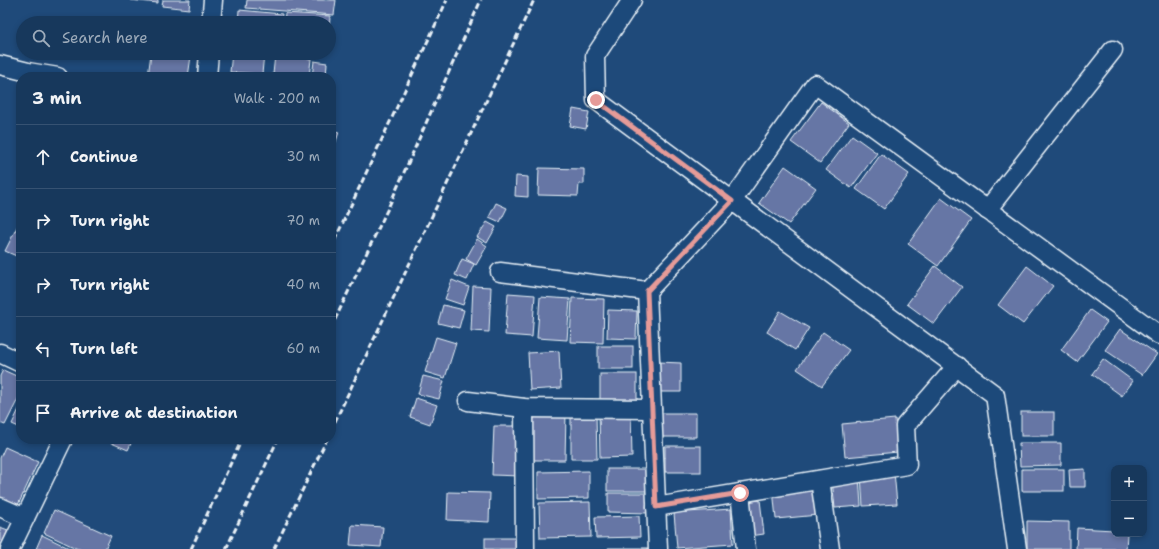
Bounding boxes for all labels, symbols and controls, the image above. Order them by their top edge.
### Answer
search box [16,16,336,60]
icon: search [30,27,52,49]
text: Search here [62,28,148,48]
text: 3 min [32,87,82,109]
text: Walk · 200 m [234,90,320,107]
route end [587,91,605,109]
icon: ahead [32,146,54,168]
text: Continue [70,147,138,167]
text: 30 m [286,148,320,165]
icon: right [32,210,54,232]
text: Turn right [70,211,150,231]
text: 70 m [286,212,320,229]
icon: right [32,274,54,296]
text: Turn right [70,275,150,295]
text: 40 m [286,276,320,293]
icon: left [32,338,54,360]
text: Turn left [70,339,138,359]
text: 60 m [287,340,320,357]
icon: arrive [32,402,54,424]
text: Arrive at destination [70,403,238,423]
map controls [1111,465,1147,537]
button: + [1111,465,1147,501]
route start [731,484,749,502]
button: − [1111,501,1147,537]

